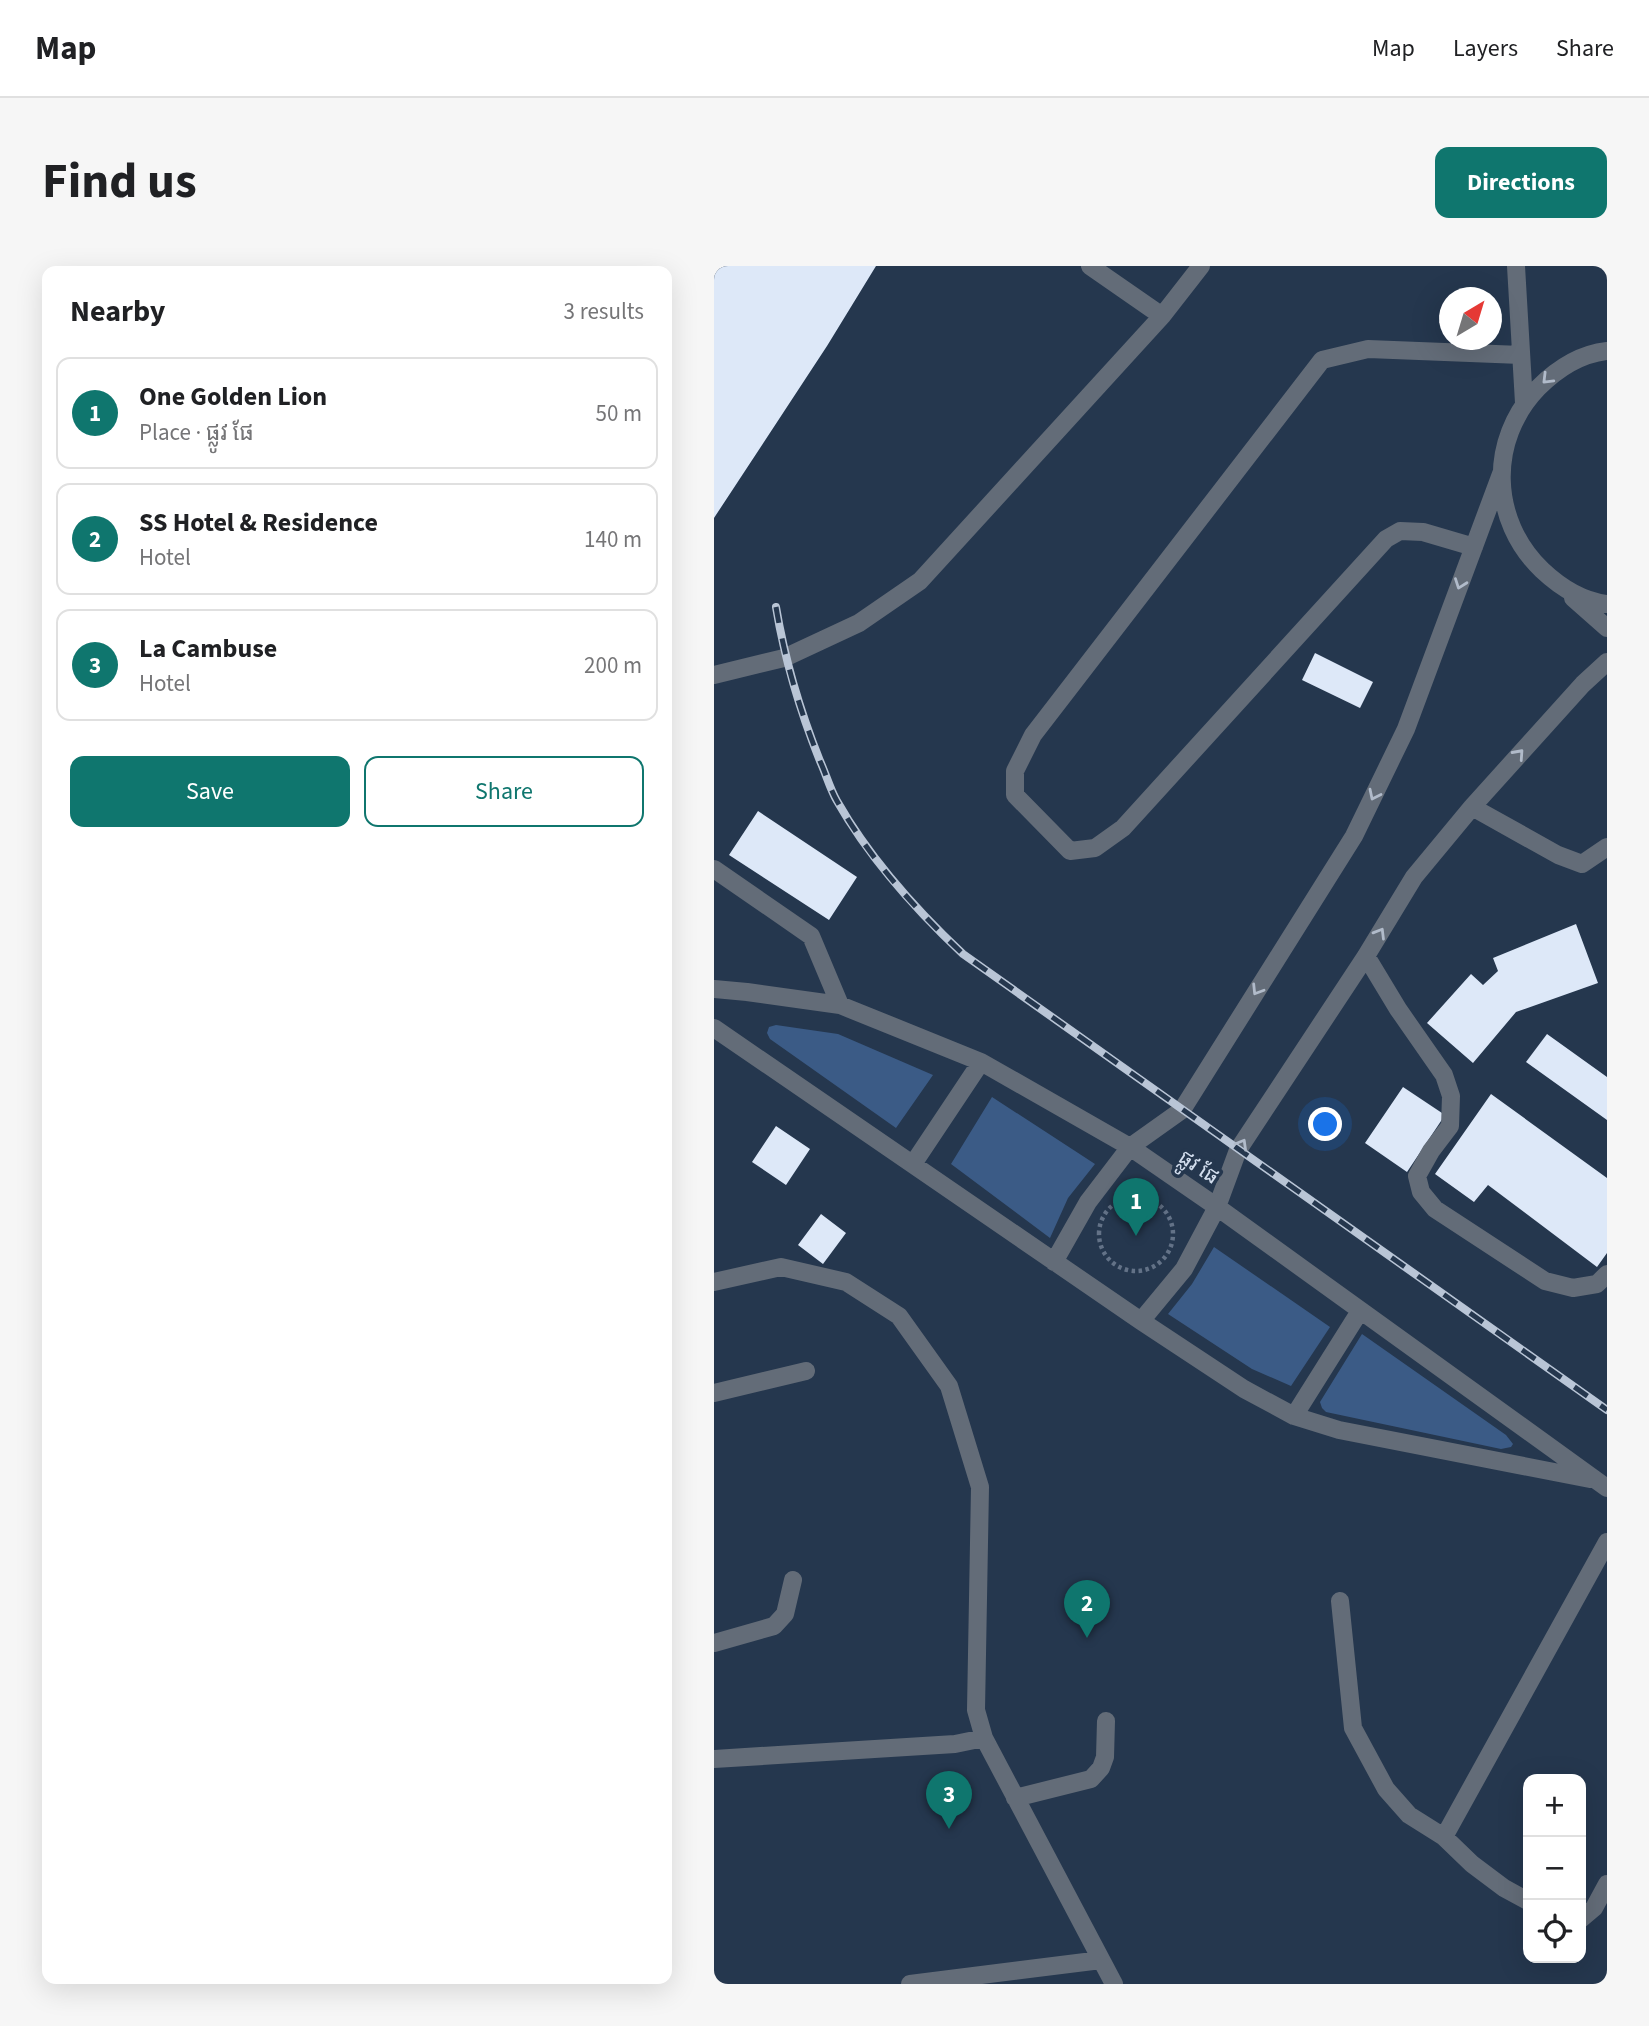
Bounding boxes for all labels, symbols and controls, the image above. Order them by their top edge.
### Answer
text: Map [35,25,96,72]
text: Map [1372,31,1415,66]
text: Layers [1453,31,1518,66]
text: Share [1556,31,1614,66]
text: Find us [42,147,197,217]
button: Directions [1435,147,1607,218]
north arrow [1439,287,1502,350]
text: Nearby [70,290,165,333]
text: 3 results [564,295,644,328]
one-way arrow [1542,371,1555,384]
text: One Golden Lion [139,378,327,415]
text: 1 [89,397,101,430]
text: 50 m [595,397,642,430]
text: Place · ផ្លូវ ផែ [139,416,254,449]
text: SS Hotel & Residence [139,504,378,541]
text: 2 [89,523,101,556]
text: 140 m [584,523,642,556]
text: Hotel [139,541,191,574]
one-way arrow [1454,578,1468,590]
text: La Cambuse [139,630,277,667]
text: 3 [89,649,101,682]
text: 200 m [584,649,642,682]
text: Hotel [139,667,191,700]
one-way arrow [1511,749,1524,762]
button: Save [70,756,350,827]
button: Share [364,756,644,827]
one-way arrow [1368,788,1382,800]
one-way arrow [1371,927,1384,940]
one-way arrow [1253,982,1266,995]
your location [1308,1107,1342,1141]
one-way arrow [1234,1139,1247,1152]
street label: ផ្លូវ ផែ [1170,1142,1226,1195]
pin: 1 [1113,1178,1159,1236]
pin: 2 [1064,1580,1110,1638]
pin: 3 [926,1771,972,1829]
map controls [1523,1774,1586,1963]
button: + [1523,1774,1586,1837]
button: − [1523,1837,1586,1900]
button: locate [1523,1900,1586,1963]

